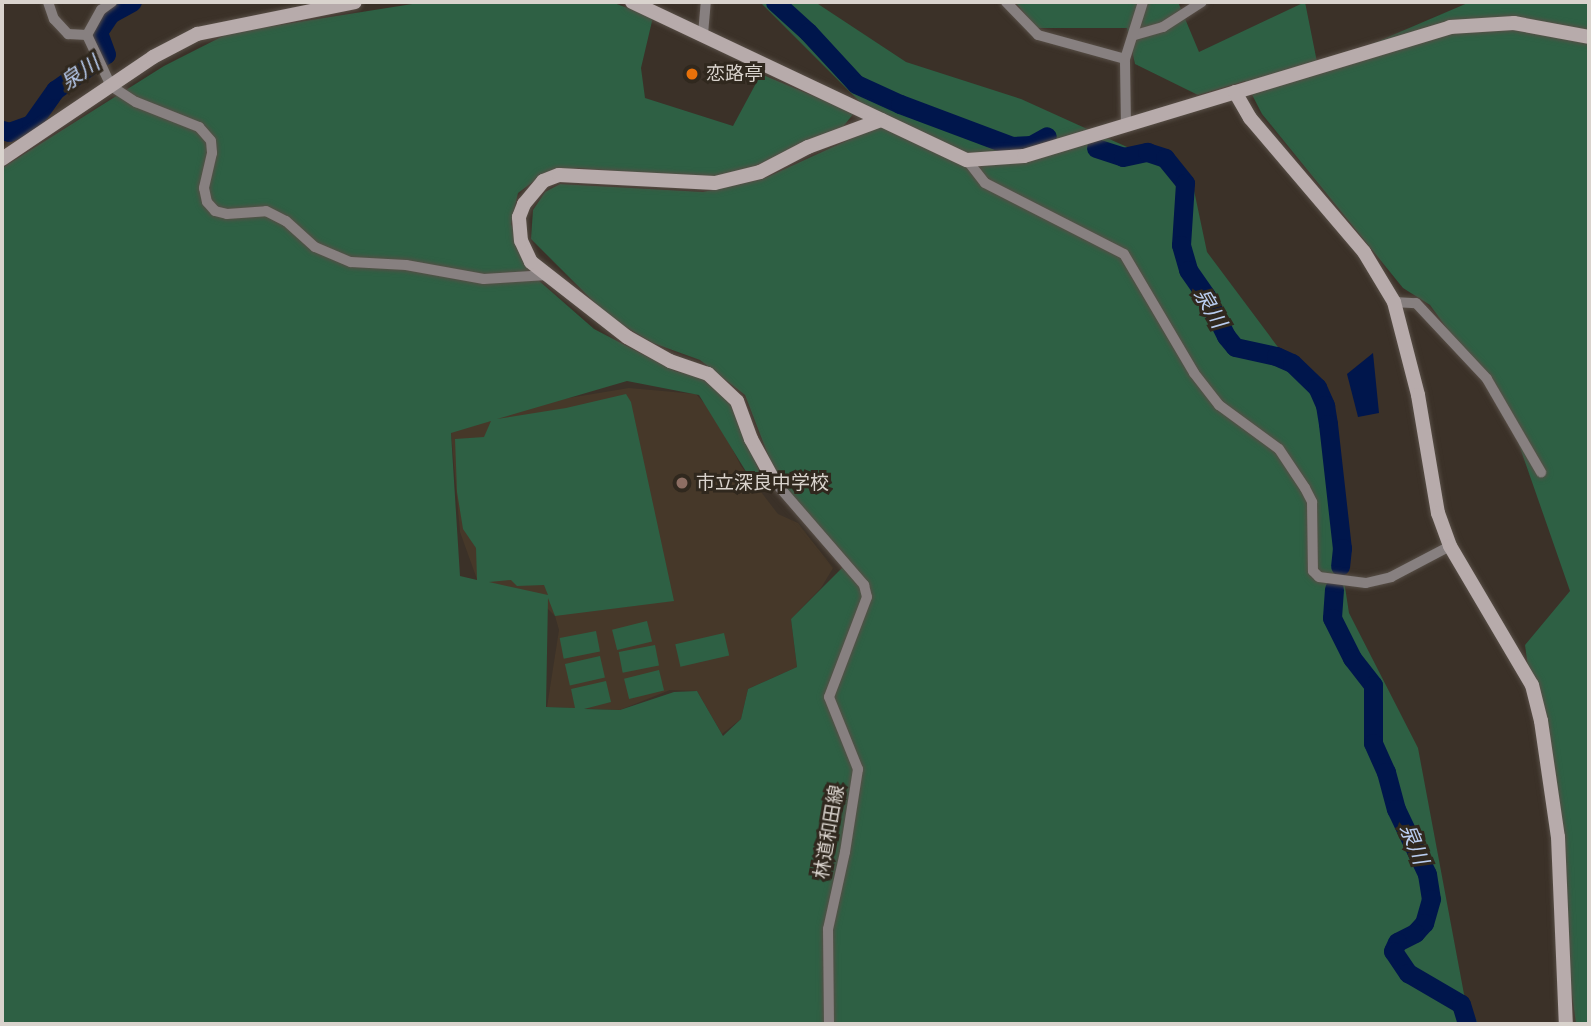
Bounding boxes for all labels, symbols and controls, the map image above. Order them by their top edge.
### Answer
water label: 泉川 [56,51,104,95]
place label: 恋路亭 [706,63,763,85]
marker: 恋路亭 [684,66,700,82]
water label: 泉川 [1189,284,1231,332]
place label: 市立深良中学校 [696,472,829,494]
marker: 市立深良中学校 [674,475,690,491]
street label: 林道和田線 [810,783,848,881]
water label: 泉川 [1394,820,1434,868]

